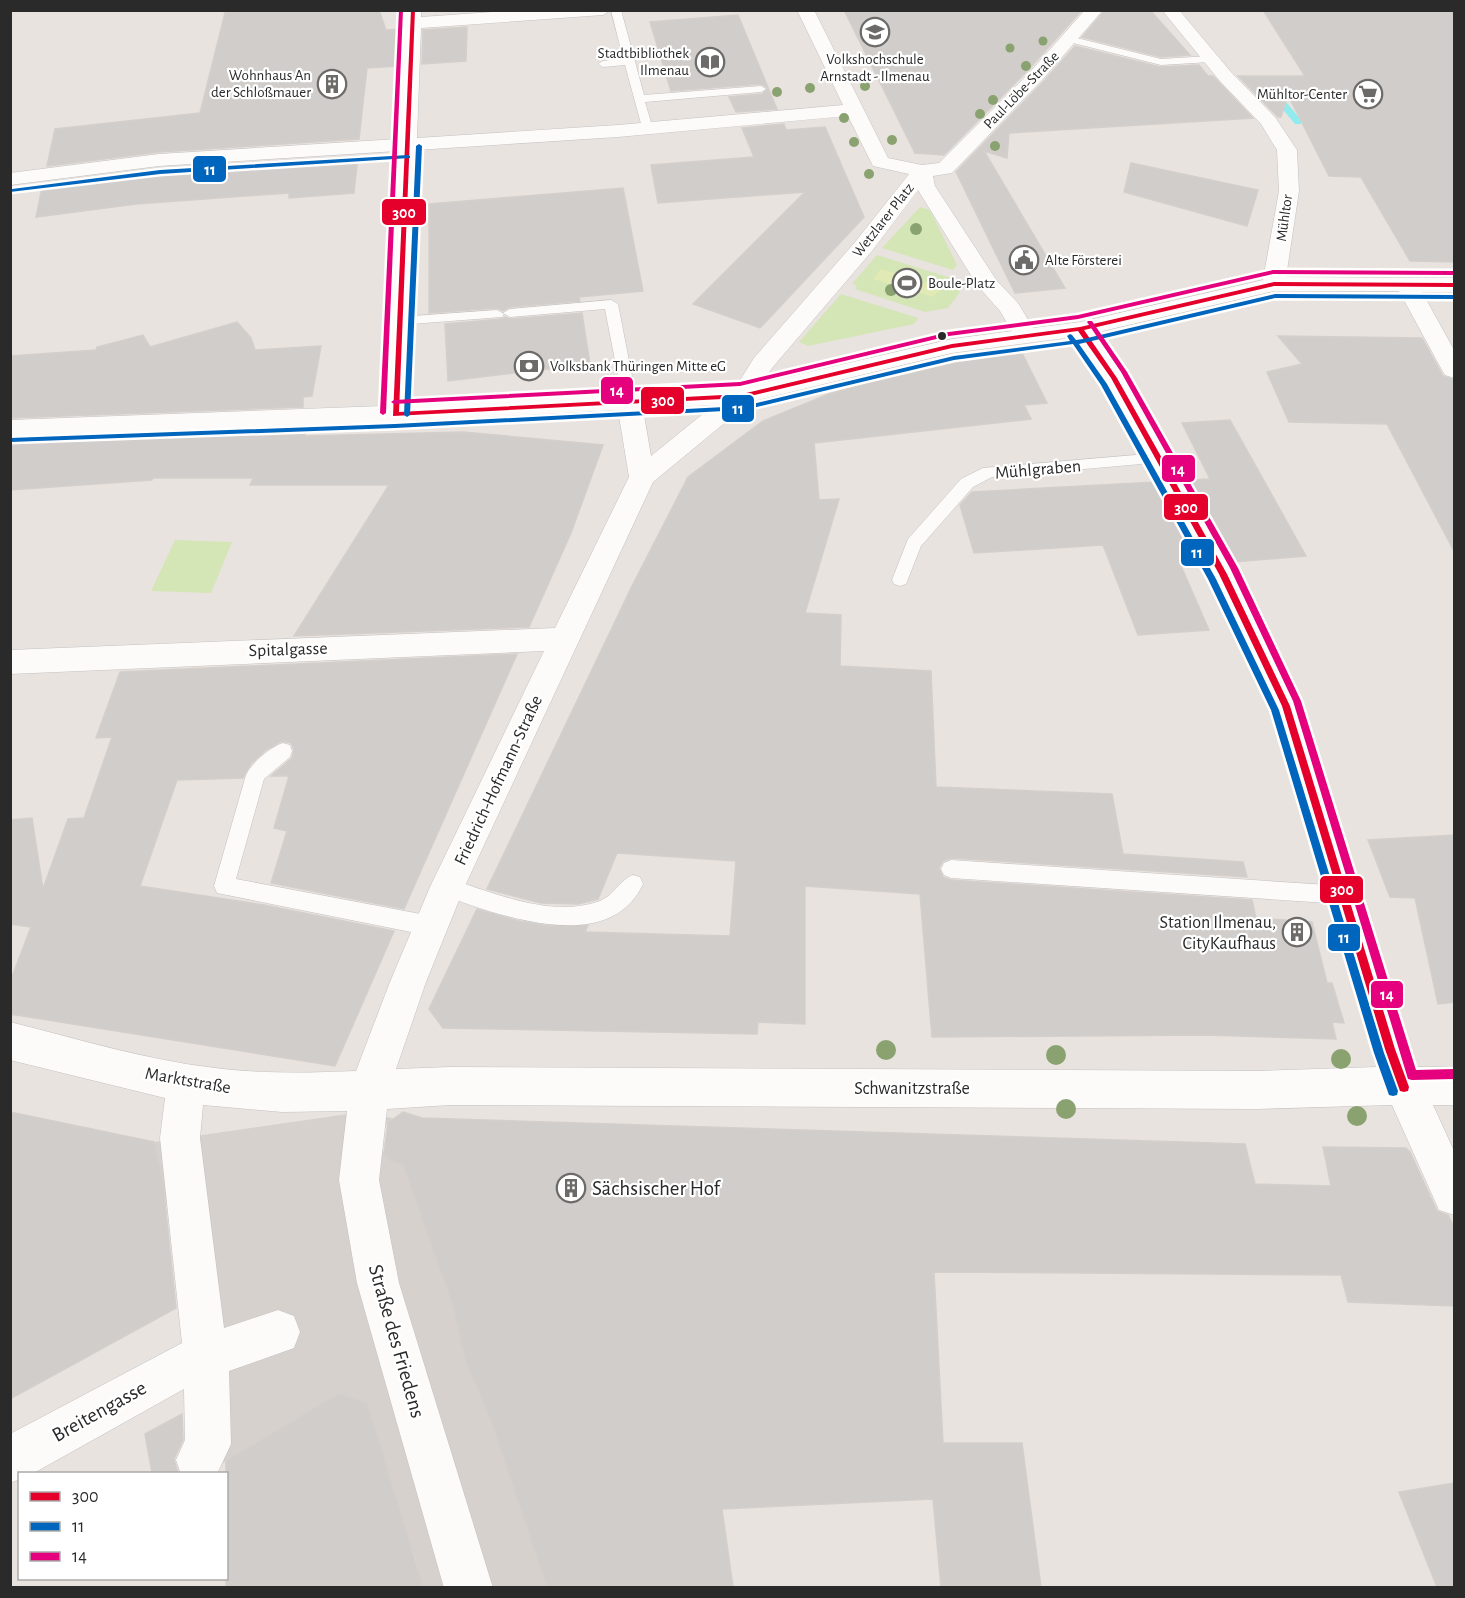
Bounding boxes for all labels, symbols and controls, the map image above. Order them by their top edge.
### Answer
school or university icon: Volkshochschule Arnstadt - Ilmenau [859,16,891,48]
place label: Stadtbibliothek Ilmenau [598,46,689,78]
library icon: Stadtbibliothek Ilmenau [694,46,726,78]
street label: Paul-Löbe-Straße [981,49,1062,132]
place label: Volkshochschule Arnstadt - Ilmenau [820,52,930,84]
place label: Wohnhaus An der Schloßmauer [211,68,311,100]
building icon: Wohnhaus An der Schloßmauer [316,68,348,100]
supermarket icon: Mühltor-Center [1352,78,1384,110]
place label: Mühltor-Center [1257,87,1347,102]
line badge: 11 [192,155,227,183]
text: 11 [204,162,216,178]
street label: Wetzlarer Platz [850,180,917,260]
street label: Mühltor [1274,193,1295,243]
line badge: 300 [381,198,427,226]
text: 300 [392,205,416,221]
public building icon: Alte Försterei [1008,244,1040,276]
place label: Alte Försterei [1045,253,1122,268]
sports icon: Boule-Platz [891,267,923,299]
place label: Boule-Platz [928,276,995,291]
unlabelled marker [936,330,948,342]
bank icon: Volksbank Thüringen Mitte eG [513,350,545,382]
place label: Volksbank Thüringen Mitte eG [550,359,726,374]
line badge: 14 [600,376,634,405]
text: 14 [610,383,624,399]
line badge: 300 [640,386,685,415]
text: 300 [651,393,675,409]
line badge: 11 [721,394,755,423]
text: 11 [732,401,744,417]
line badge: 14 [1161,454,1196,483]
street label: Mühlgraben [994,457,1082,483]
text: 14 [1171,462,1185,478]
line badge: 300 [1163,493,1209,521]
text: 300 [1174,500,1198,516]
line badge: 11 [1180,538,1215,567]
text: 11 [1191,545,1203,561]
street label: Spitalgasse [248,640,328,660]
street label: Friedrich-Hofmann-Straße [452,693,546,868]
line badge: 300 [1319,875,1364,904]
text: 300 [1330,882,1354,898]
place label: Station Ilmenau, CityKaufhaus [1160,914,1276,953]
building icon: Station Ilmenau, CityKaufhaus [1281,916,1313,948]
line badge: 11 [1327,923,1361,952]
text: 11 [1338,930,1350,946]
line badge: 14 [1370,980,1404,1009]
text: 14 [1380,987,1394,1003]
street label: Marktstraße [144,1065,232,1097]
street label: Schwanitzstraße [854,1080,970,1098]
building icon: Sächsischer Hof [555,1172,587,1204]
place label: Sächsischer Hof [592,1178,722,1199]
street label: Straße des Friedens [365,1262,428,1420]
street label: Breitengasse [49,1377,150,1446]
legend [18,1472,228,1580]
text: 300 [72,1488,98,1506]
text: 11 [72,1518,84,1536]
text: 14 [72,1548,87,1566]

